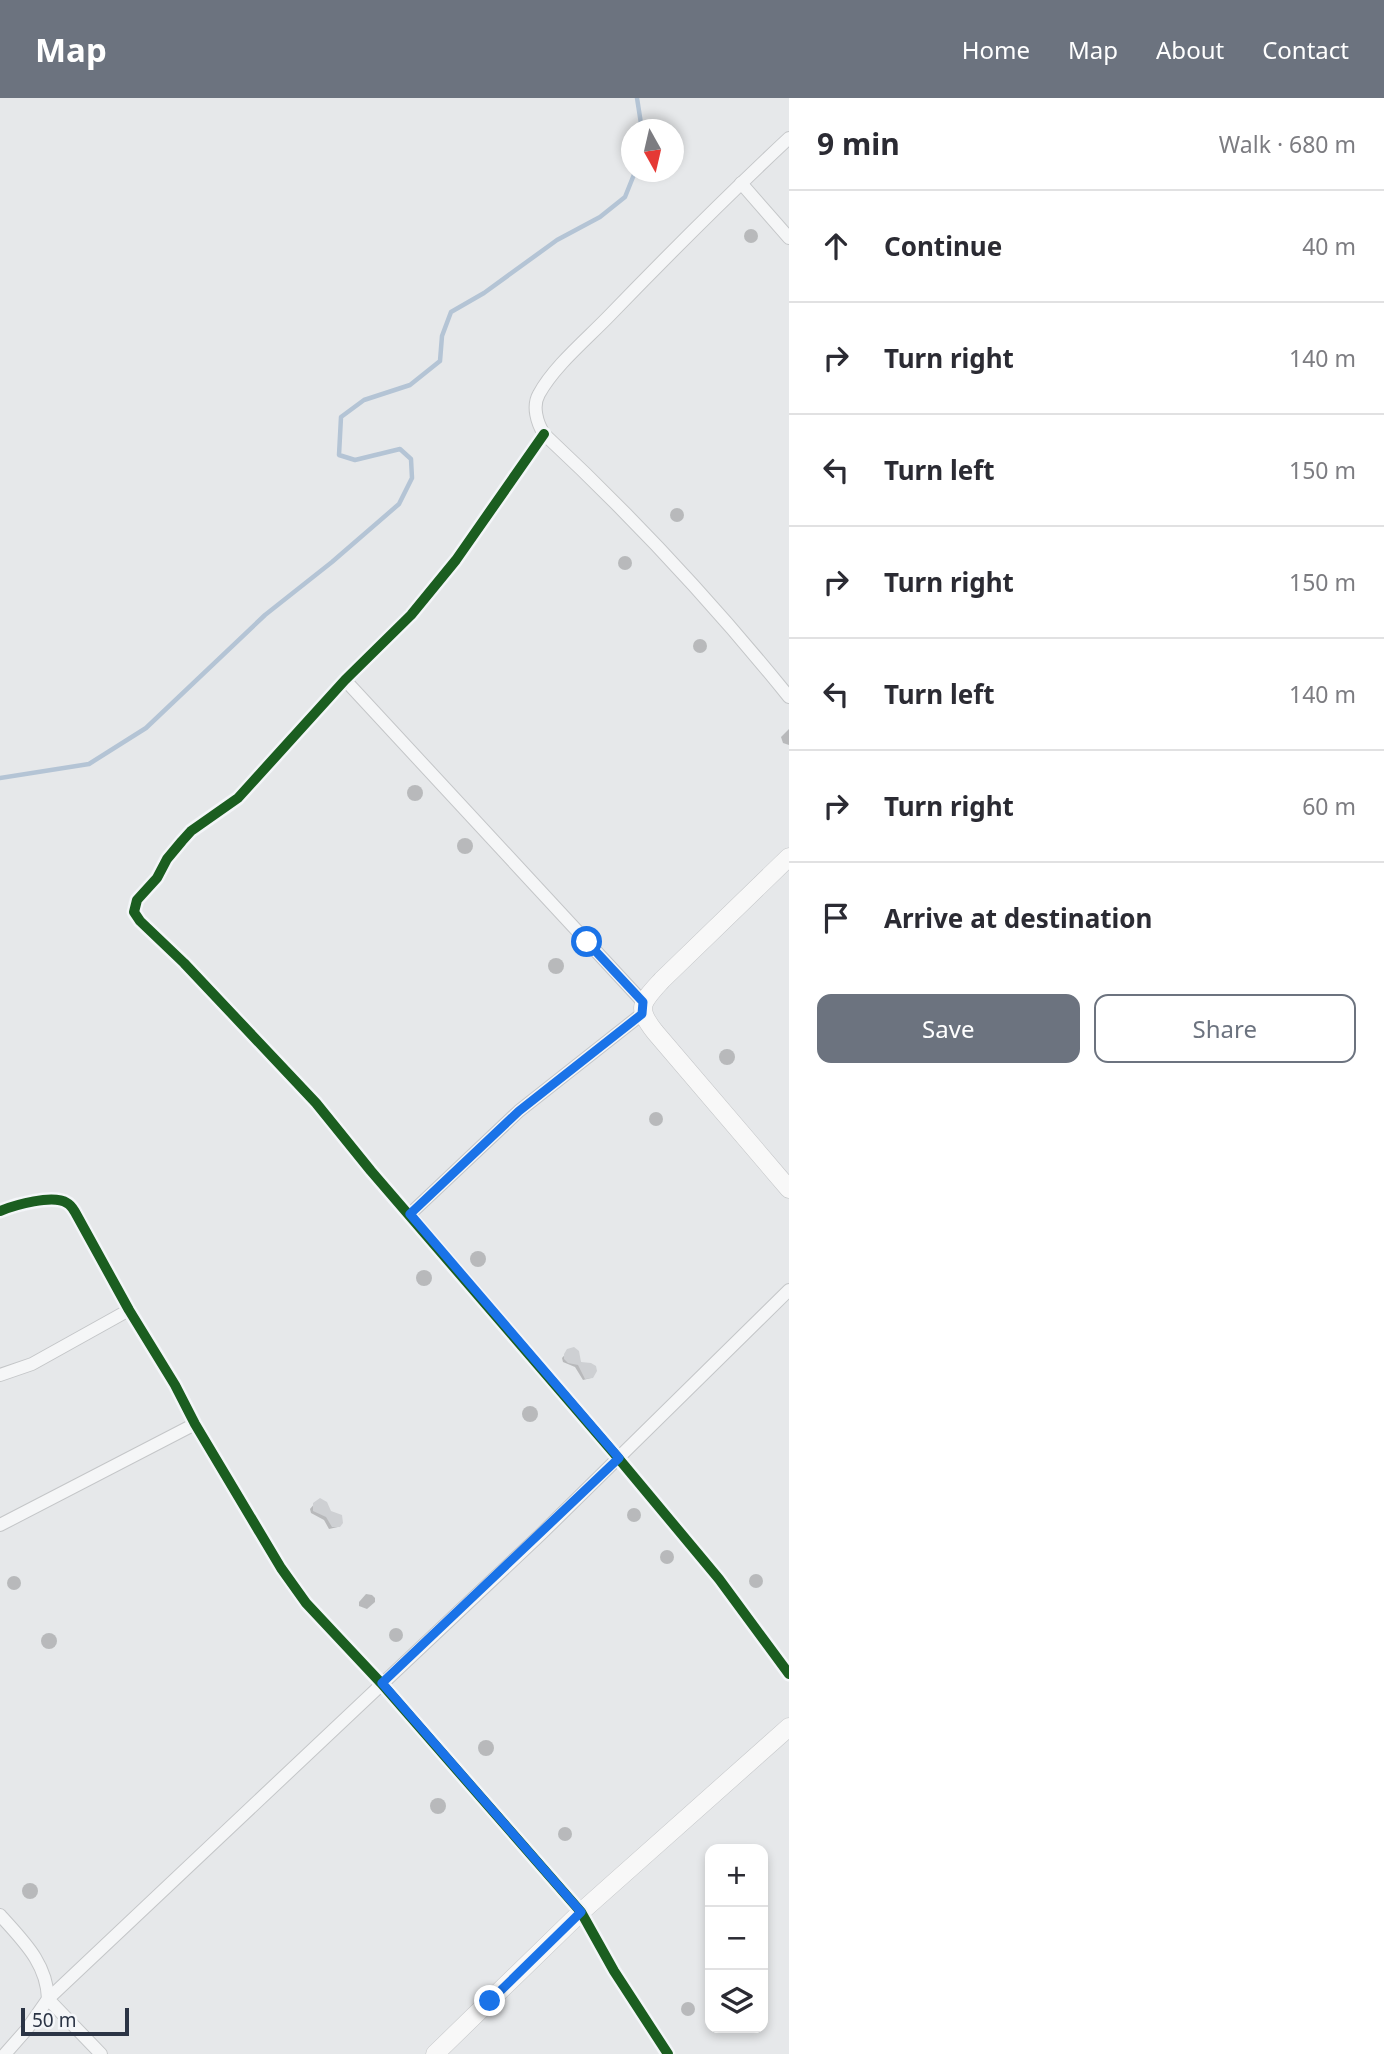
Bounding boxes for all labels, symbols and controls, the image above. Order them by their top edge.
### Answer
text: Map [35,27,107,72]
text: Home [962,33,1030,66]
text: Map [1068,33,1118,66]
text: About [1156,33,1224,66]
text: Contact [1262,33,1349,66]
north arrow [621,119,684,182]
text: 9 min [817,123,900,164]
text: Walk · 680 m [1219,128,1356,160]
icon: ahead [817,227,855,265]
text: Continue [884,228,1002,264]
text: 40 m [1302,230,1356,262]
icon: right [817,339,855,377]
text: Turn right [884,340,1014,376]
text: 140 m [1289,342,1356,374]
icon: left [817,451,855,489]
text: Turn left [884,452,995,488]
text: 150 m [1289,454,1356,486]
icon: right [817,563,855,601]
text: Turn right [884,564,1014,600]
text: 150 m [1289,566,1356,598]
icon: left [817,675,855,713]
text: Turn left [884,676,995,712]
text: 140 m [1289,678,1356,710]
icon: right [817,787,855,825]
text: Turn right [884,788,1014,824]
text: 60 m [1302,790,1356,822]
icon: arrive [817,899,855,937]
text: Arrive at destination [884,900,1153,936]
route start [571,926,602,957]
button: Save [817,994,1080,1063]
button: Share [1094,994,1356,1063]
map controls [705,1844,768,2033]
button: + [705,1844,768,1907]
button: − [705,1907,768,1970]
button: layers [705,1970,768,2033]
route end [474,1985,505,2016]
scale bar [21,2005,130,2037]
text: 50 m [32,2007,76,2033]

